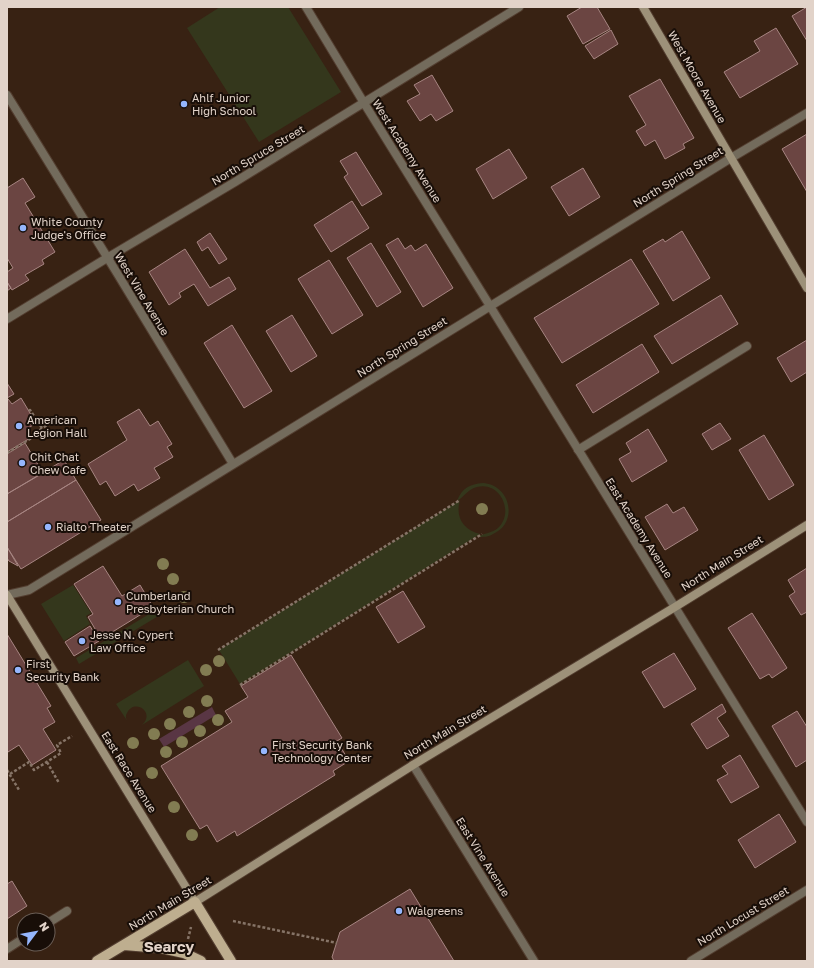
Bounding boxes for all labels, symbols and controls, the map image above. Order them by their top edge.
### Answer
street label: West Moore Avenue [666,28,729,125]
place label: Ahlf Junior High School [192,91,257,117]
street label: West Academy Avenue [370,97,445,205]
marker: Ahlf Junior High School [179,99,189,109]
street label: North Spruce Street [209,122,306,187]
street label: North Spring Street [630,144,725,209]
place label: White County Judge's Office [31,215,106,241]
marker: White County Judge's Office [18,223,28,233]
street label: West Vine Avenue [113,250,172,338]
street label: North Spring Street [354,314,449,379]
place label: American Legion Hall [27,413,87,439]
marker: American Legion Hall [14,421,24,431]
place label: Chit Chat Chew Cafe [30,450,86,476]
marker: Chit Chat Chew Cafe [17,458,27,468]
street label: East Academy Avenue [603,475,676,580]
place label: Rialto Theater [56,520,132,533]
marker: Rialto Theater [43,522,53,532]
street label: North Main Street [678,532,765,593]
place label: Cumberland Presbyterian Church [126,589,234,615]
marker: Cumberland Presbyterian Church [113,597,123,607]
place label: Jesse N. Cypert Law Office [90,628,173,654]
marker: Jesse N. Cypert Law Office [77,636,87,646]
place label: First Security Bank [26,657,99,683]
marker: First Security Bank [13,665,23,675]
street label: North Main Street [401,702,488,761]
street label: East Race Avenue [99,729,160,815]
place label: First Security Bank Technology Center [272,738,372,764]
marker: First Security Bank Technology Center [259,746,269,756]
street label: East Vine Avenue [454,815,513,899]
street label: North Main Street [126,873,213,932]
street label: North Locust Street [695,883,791,948]
place label: Walgreens [407,904,463,917]
marker: Walgreens [394,906,404,916]
north arrow [16,912,56,952]
text: N [37,919,53,933]
district label: Searcy [144,937,194,955]

